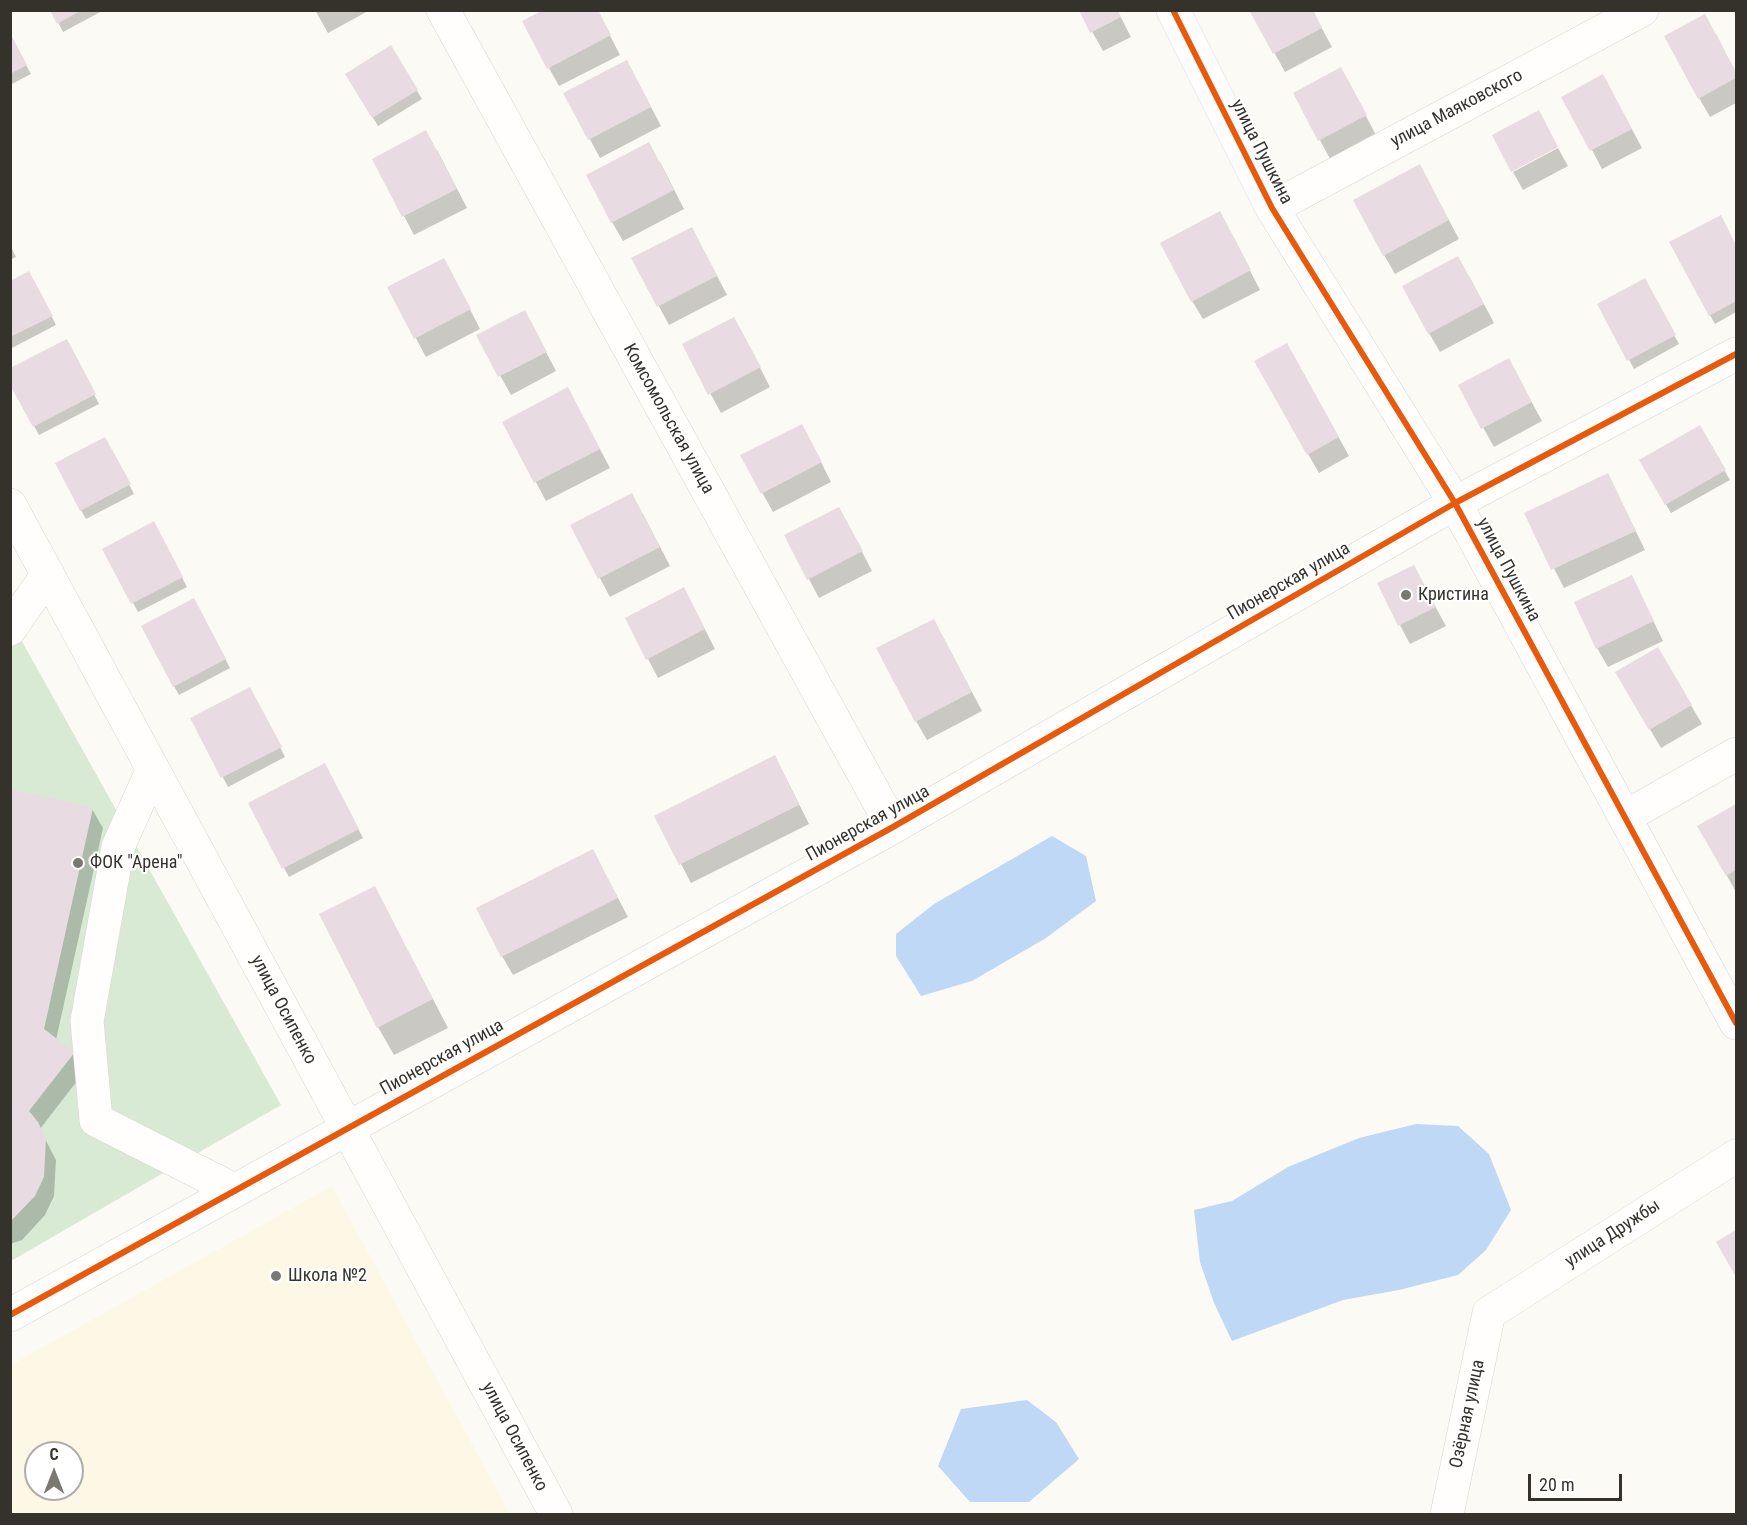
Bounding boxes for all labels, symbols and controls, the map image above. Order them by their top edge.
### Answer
street label: улица Маяковского [1387,65,1527,153]
street label: улица Пушкина [1225,96,1297,208]
street label: Комсомольская улица [618,340,718,498]
street label: улица Пушкина [1472,514,1544,626]
street label: Пионерская улица [1224,538,1354,626]
place label: Кристина [1418,584,1489,606]
marker: Кристина [1399,588,1413,602]
street label: Пионерская улица [803,781,933,867]
place label: ФОК "Арена" [90,852,183,874]
marker: ФОК "Арена" [71,856,85,870]
street label: улица Осипенко [245,952,321,1068]
street label: Пионерская улица [377,1015,507,1101]
street label: улица Дружбы [1562,1195,1664,1273]
place label: Школа №2 [288,1265,367,1287]
marker: Школа №2 [269,1269,283,1283]
street label: Озёрная улица [1446,1358,1490,1470]
street label: улица Осипенко [476,1379,552,1495]
north arrow [24,1441,84,1501]
text: С [49,1445,59,1464]
scale bar [1531,1462,1626,1500]
text: 20 m [1539,1474,1574,1495]

